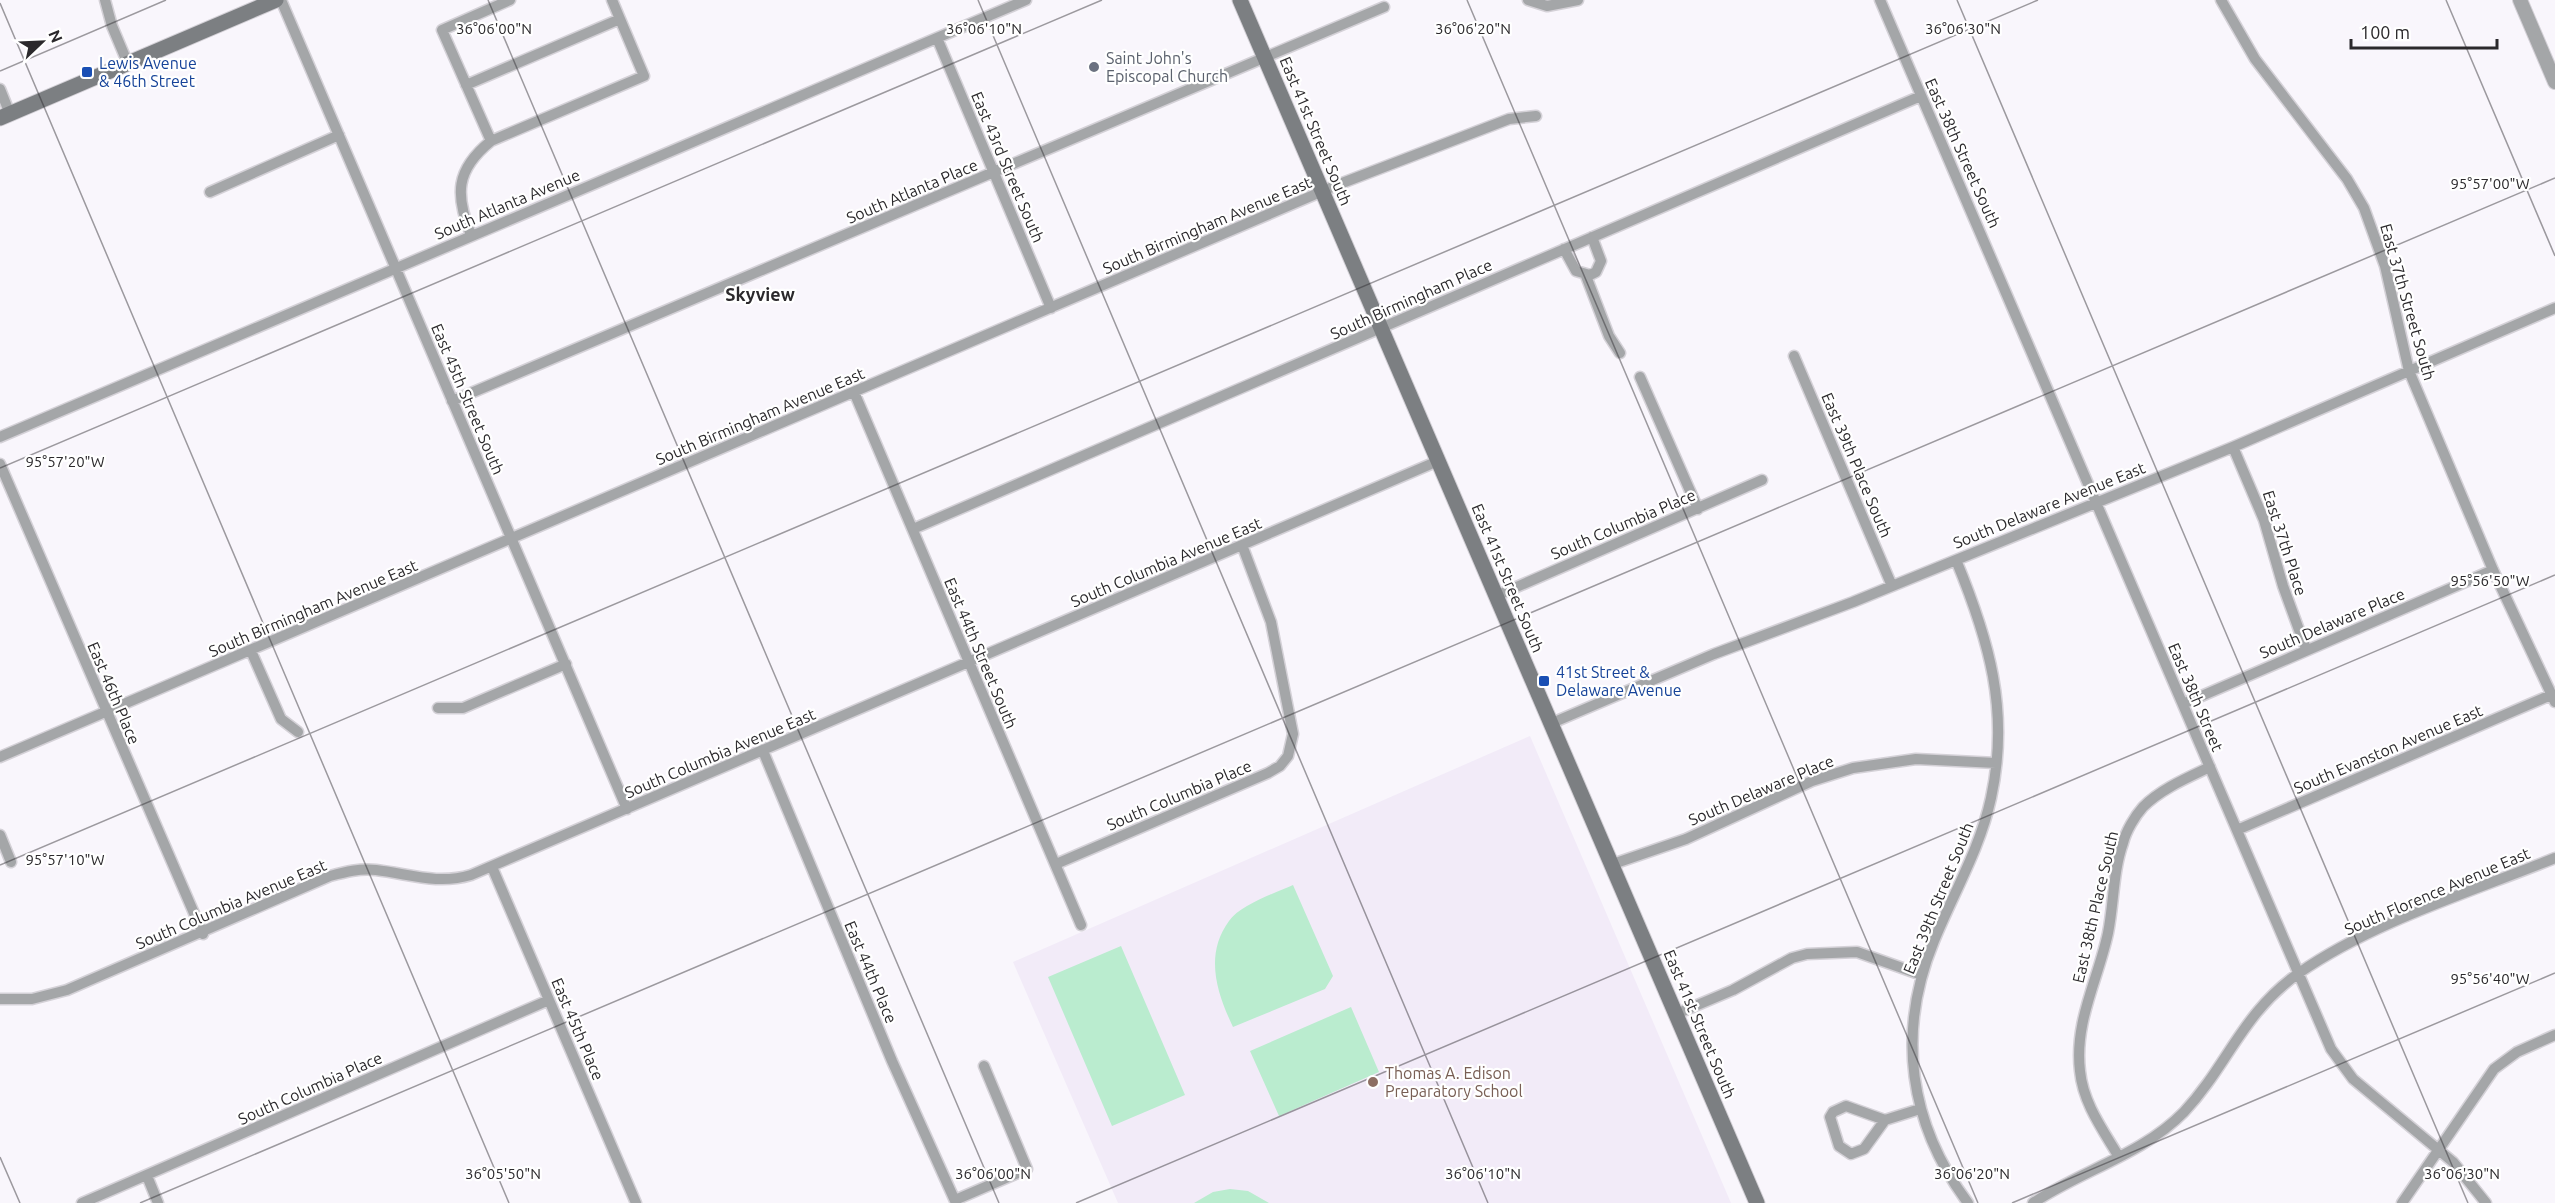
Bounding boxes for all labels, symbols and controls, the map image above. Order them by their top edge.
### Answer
north arrow [12,12,72,72]
scale bar [2351,12,2496,50]
text: 36°06'00"N [456,20,532,37]
text: 36°06'10"N [946,20,1022,37]
text: 36°06'20"N [1435,20,1511,37]
text: 36°06'30"N [1925,20,2001,37]
text: 100 m [2360,22,2410,42]
text: N [45,27,66,45]
place label: Saint John's Episcopal Church [1106,49,1228,85]
place label: Lewis Avenue & 46th Street [99,54,197,90]
street label: East 41st Street South [1277,54,1355,208]
marker: Saint John's Episcopal Church [1087,60,1101,74]
marker: Lewis Avenue & 46th Street [80,65,94,79]
street label: East 38th Street South [1922,75,2004,231]
street label: East 43rd Street South [968,89,1048,245]
street label: South Atlanta Place [844,155,980,227]
street label: South Atlanta Avenue [432,165,582,243]
street label: South Birmingham Avenue East [1100,172,1315,277]
text: 95°57'00"W [2450,175,2530,192]
street label: East 37th Street South [2377,222,2439,382]
street label: South Birmingham Place [1327,255,1495,343]
district label: Skyview [725,284,795,304]
street label: East 45th Street South [428,321,508,477]
street label: South Birmingham Avenue East [653,363,868,468]
street label: East 39th Place South [1818,390,1896,540]
text: 95°57'20"W [25,453,105,470]
street label: South Delaware Avenue East [1950,458,2148,552]
street label: South Columbia Place [1548,485,1698,563]
street label: East 37th Place [2260,488,2310,598]
street label: East 41st Street South [1469,501,1547,655]
street label: South Columbia Avenue East [1068,513,1265,610]
street label: South Birmingham Avenue East [206,555,421,660]
text: 95°56'50"W [2450,572,2530,589]
street label: East 44th Street South [941,575,1021,731]
street label: South Delaware Place [2257,584,2407,662]
street label: East 46th Place [84,639,144,747]
street label: East 38th Street [2165,640,2227,755]
place label: 41st Street & Delaware Avenue [1556,663,1682,699]
marker: 41st Street & Delaware Avenue [1537,674,1551,688]
street label: South Evanston Avenue East [2291,701,2486,797]
street label: South Columbia Avenue East [622,704,819,801]
street label: South Delaware Place [1686,751,1836,829]
street label: South Columbia Place [1104,756,1254,834]
street label: East 39th Street South [1899,820,1977,976]
street label: East 38th Place South [2069,829,2121,985]
street label: South Florence Avenue East [2342,843,2533,938]
text: 95°57'10"W [25,851,105,868]
street label: South Columbia Avenue East [133,855,330,952]
street label: East 44th Place [841,918,901,1026]
street label: East 41st Street South [1661,947,1739,1101]
text: 95°56'40"W [2450,970,2530,987]
street label: East 45th Place [548,975,608,1083]
street label: South Columbia Place [235,1048,385,1128]
place label: Thomas A. Edison Preparatory School [1385,1064,1523,1100]
marker: Thomas A. Edison Preparatory School [1366,1075,1380,1089]
text: 36°05'50"N [465,1165,541,1182]
text: 36°06'00"N [955,1165,1031,1182]
text: 36°06'10"N [1445,1165,1521,1182]
text: 36°06'20"N [1934,1165,2010,1182]
text: 36°06'30"N [2424,1165,2500,1182]

